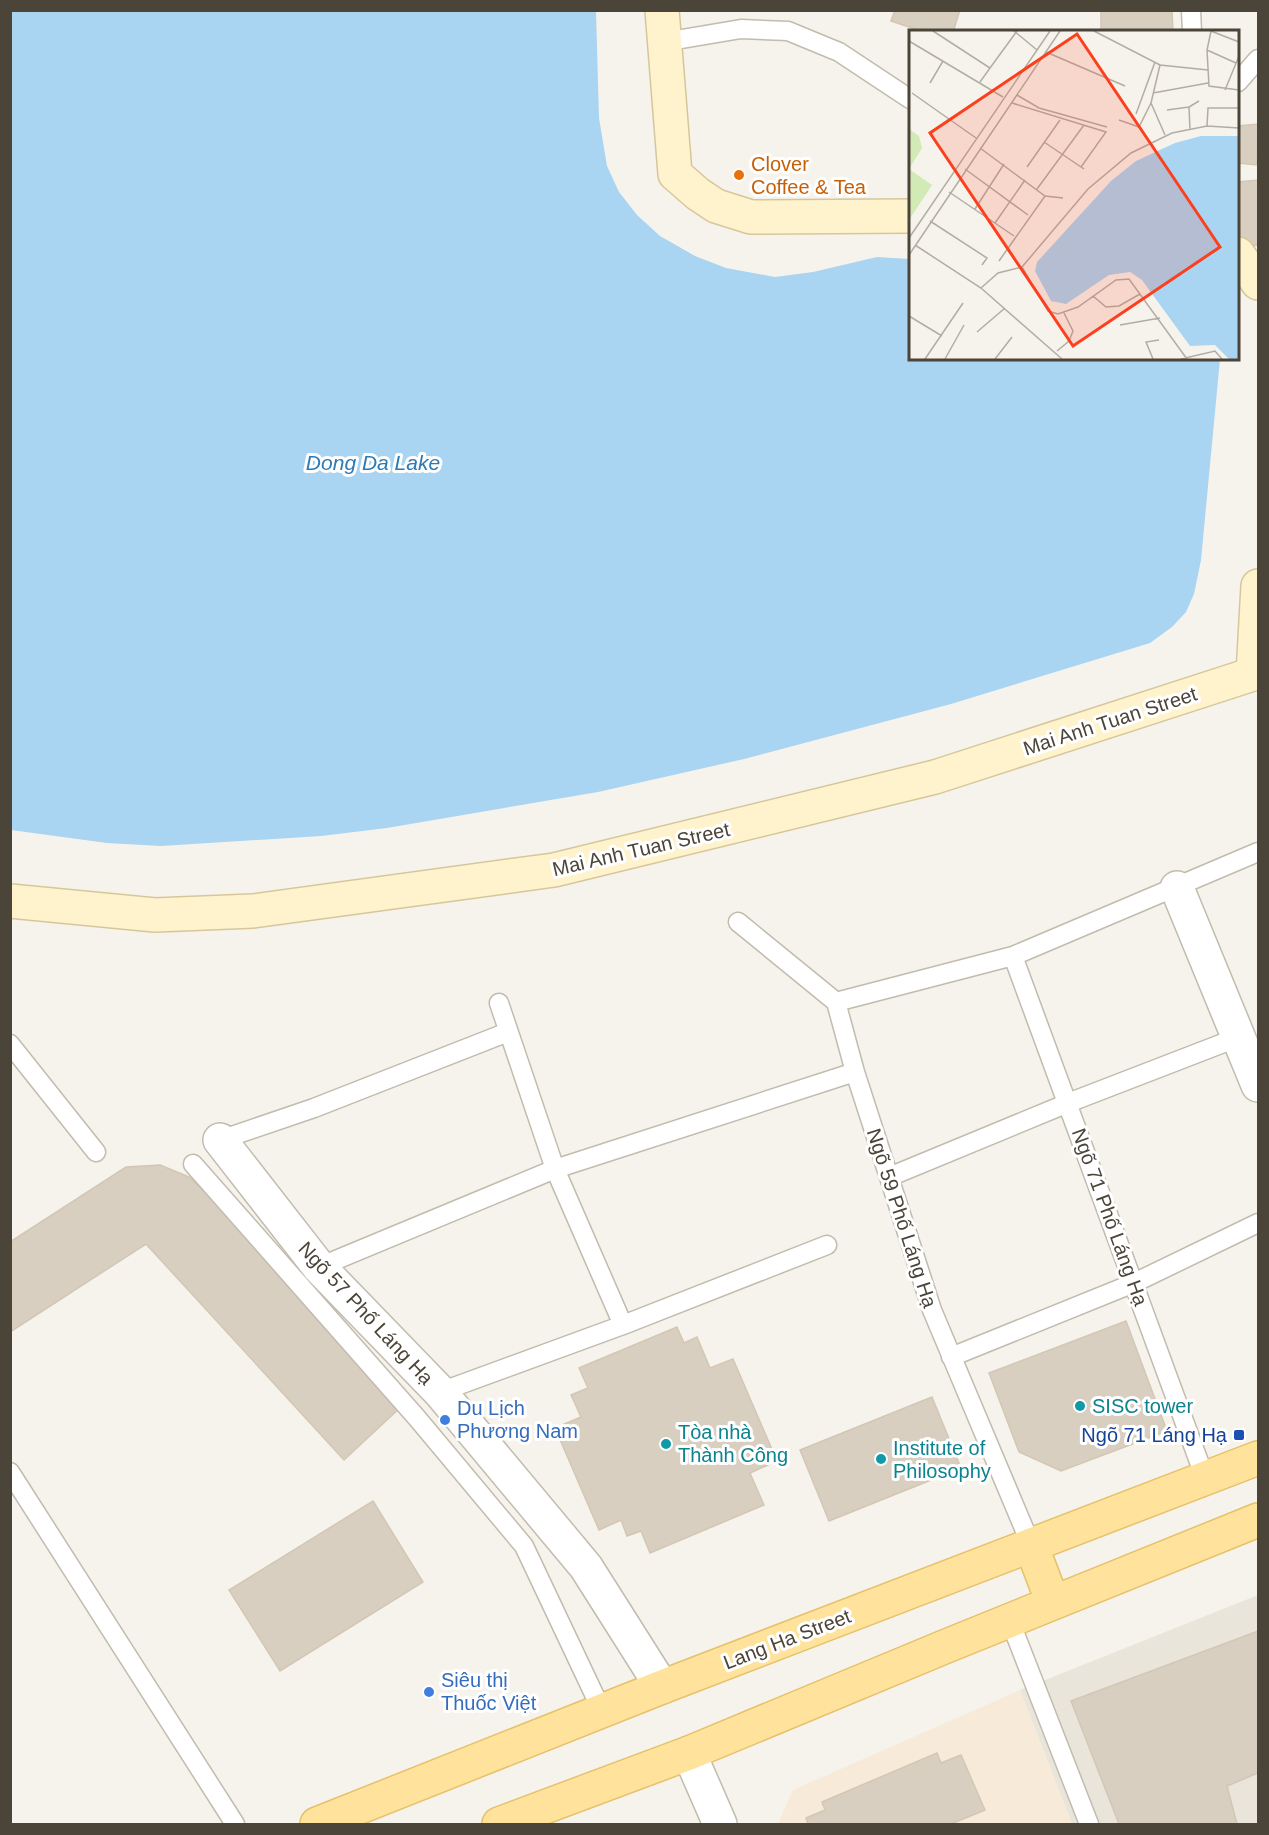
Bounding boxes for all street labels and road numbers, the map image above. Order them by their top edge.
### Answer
street label: Mai Anh Tuan Street [1020,682,1200,759]
street label: Mai Anh Tuan Street [550,818,732,880]
street label: Ngõ 71 Phố Láng Hạ [1068,1125,1153,1309]
street label: Ngõ 59 Phố Láng Hạ [863,1126,942,1311]
street label: Ngõ 57 Phố Láng Hạ [294,1237,438,1389]
street label: Lang Ha Street [720,1604,854,1673]

